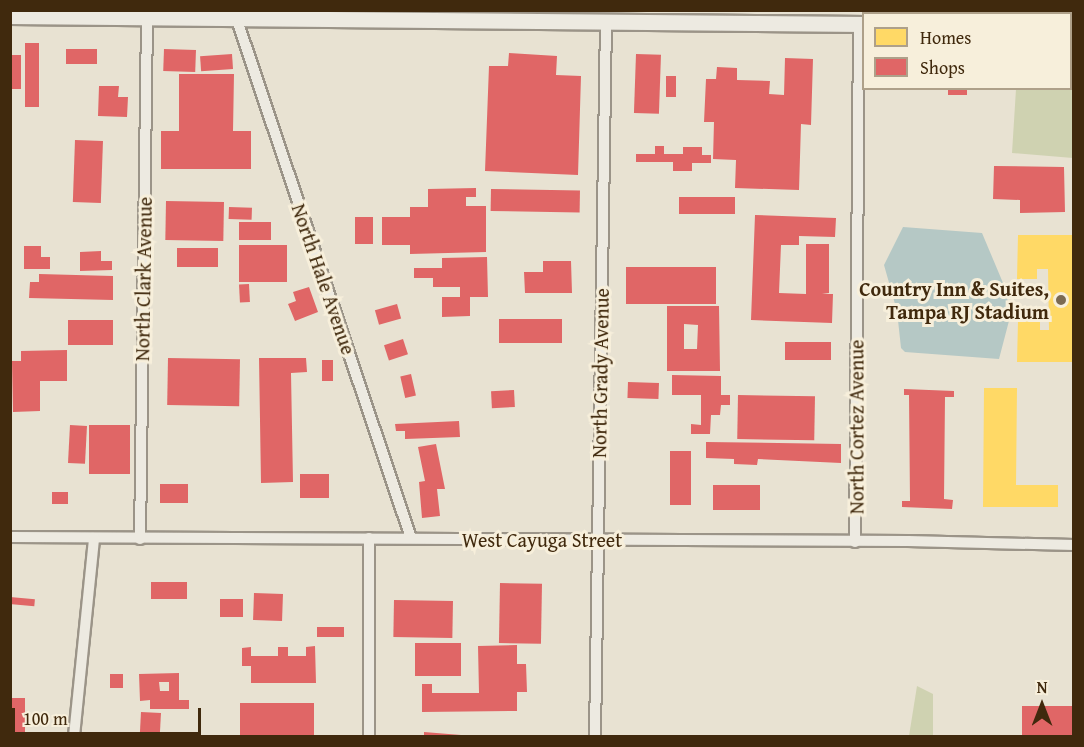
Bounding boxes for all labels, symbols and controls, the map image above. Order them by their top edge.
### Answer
legend [862,12,1072,90]
text: Homes [920,24,971,51]
text: Shops [920,54,965,81]
street label: North Clark Avenue [130,197,156,361]
street label: North Hale Avenue [287,200,361,358]
place label: Country Inn & Suites, Tampa RJ Stadium [859,276,1049,323]
street label: North Grady Avenue [587,288,613,458]
marker: Country Inn & Suites, Tampa RJ Stadium [1054,293,1068,307]
street label: North Cortez Avenue [844,340,868,514]
street label: West Cayuga Street [462,527,622,551]
north arrow [1012,675,1072,735]
text: N [1037,675,1047,699]
scale bar [15,696,204,734]
text: 100 m [23,705,68,732]

